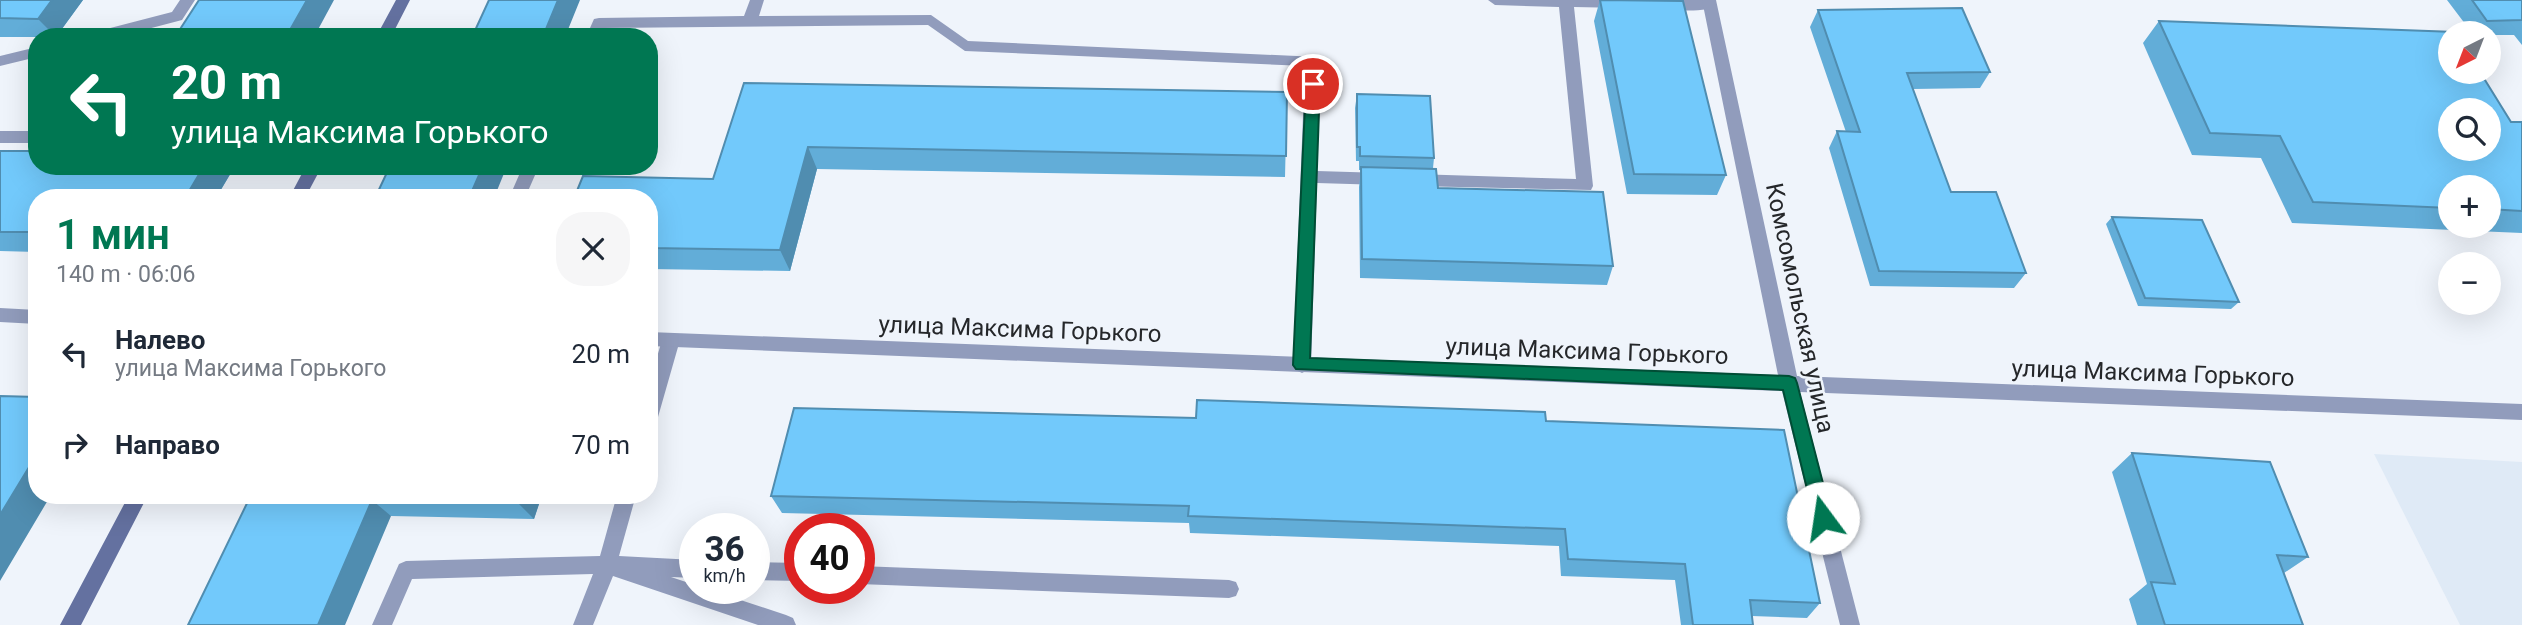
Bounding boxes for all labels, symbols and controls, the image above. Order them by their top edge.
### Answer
north arrow [2438,21,2501,84]
map controls [2438,21,2501,315]
text: 20 m [171,54,282,111]
pin [1283,54,1343,114]
icon: left [56,56,147,147]
icon: arrive [1294,65,1332,103]
button: search [2438,98,2501,161]
text: улица Максима Горького [171,113,549,151]
button: + [2438,175,2501,238]
street label: Комсомольская улица [1760,181,1840,435]
text: 1 мин [56,210,170,259]
button: close [556,212,630,286]
button: − [2438,252,2501,315]
text: 140 m · 06:06 [56,261,195,288]
street label: улица Максима Горького [878,310,1162,348]
text: Налево [115,325,205,355]
street label: улица Максима Горького [1445,332,1729,370]
icon: left [56,335,94,373]
text: 20 m [572,339,630,369]
street label: улица Максима Горького [2011,354,2295,392]
text: улица Максима Горького [115,355,386,382]
icon: right [56,426,94,464]
text: Направо [115,430,220,460]
text: 70 m [572,430,630,460]
position arrow [1786,481,1860,555]
speed limit sign: 40 [784,513,875,604]
text: 36 [704,529,745,570]
text: km/h [703,565,746,586]

